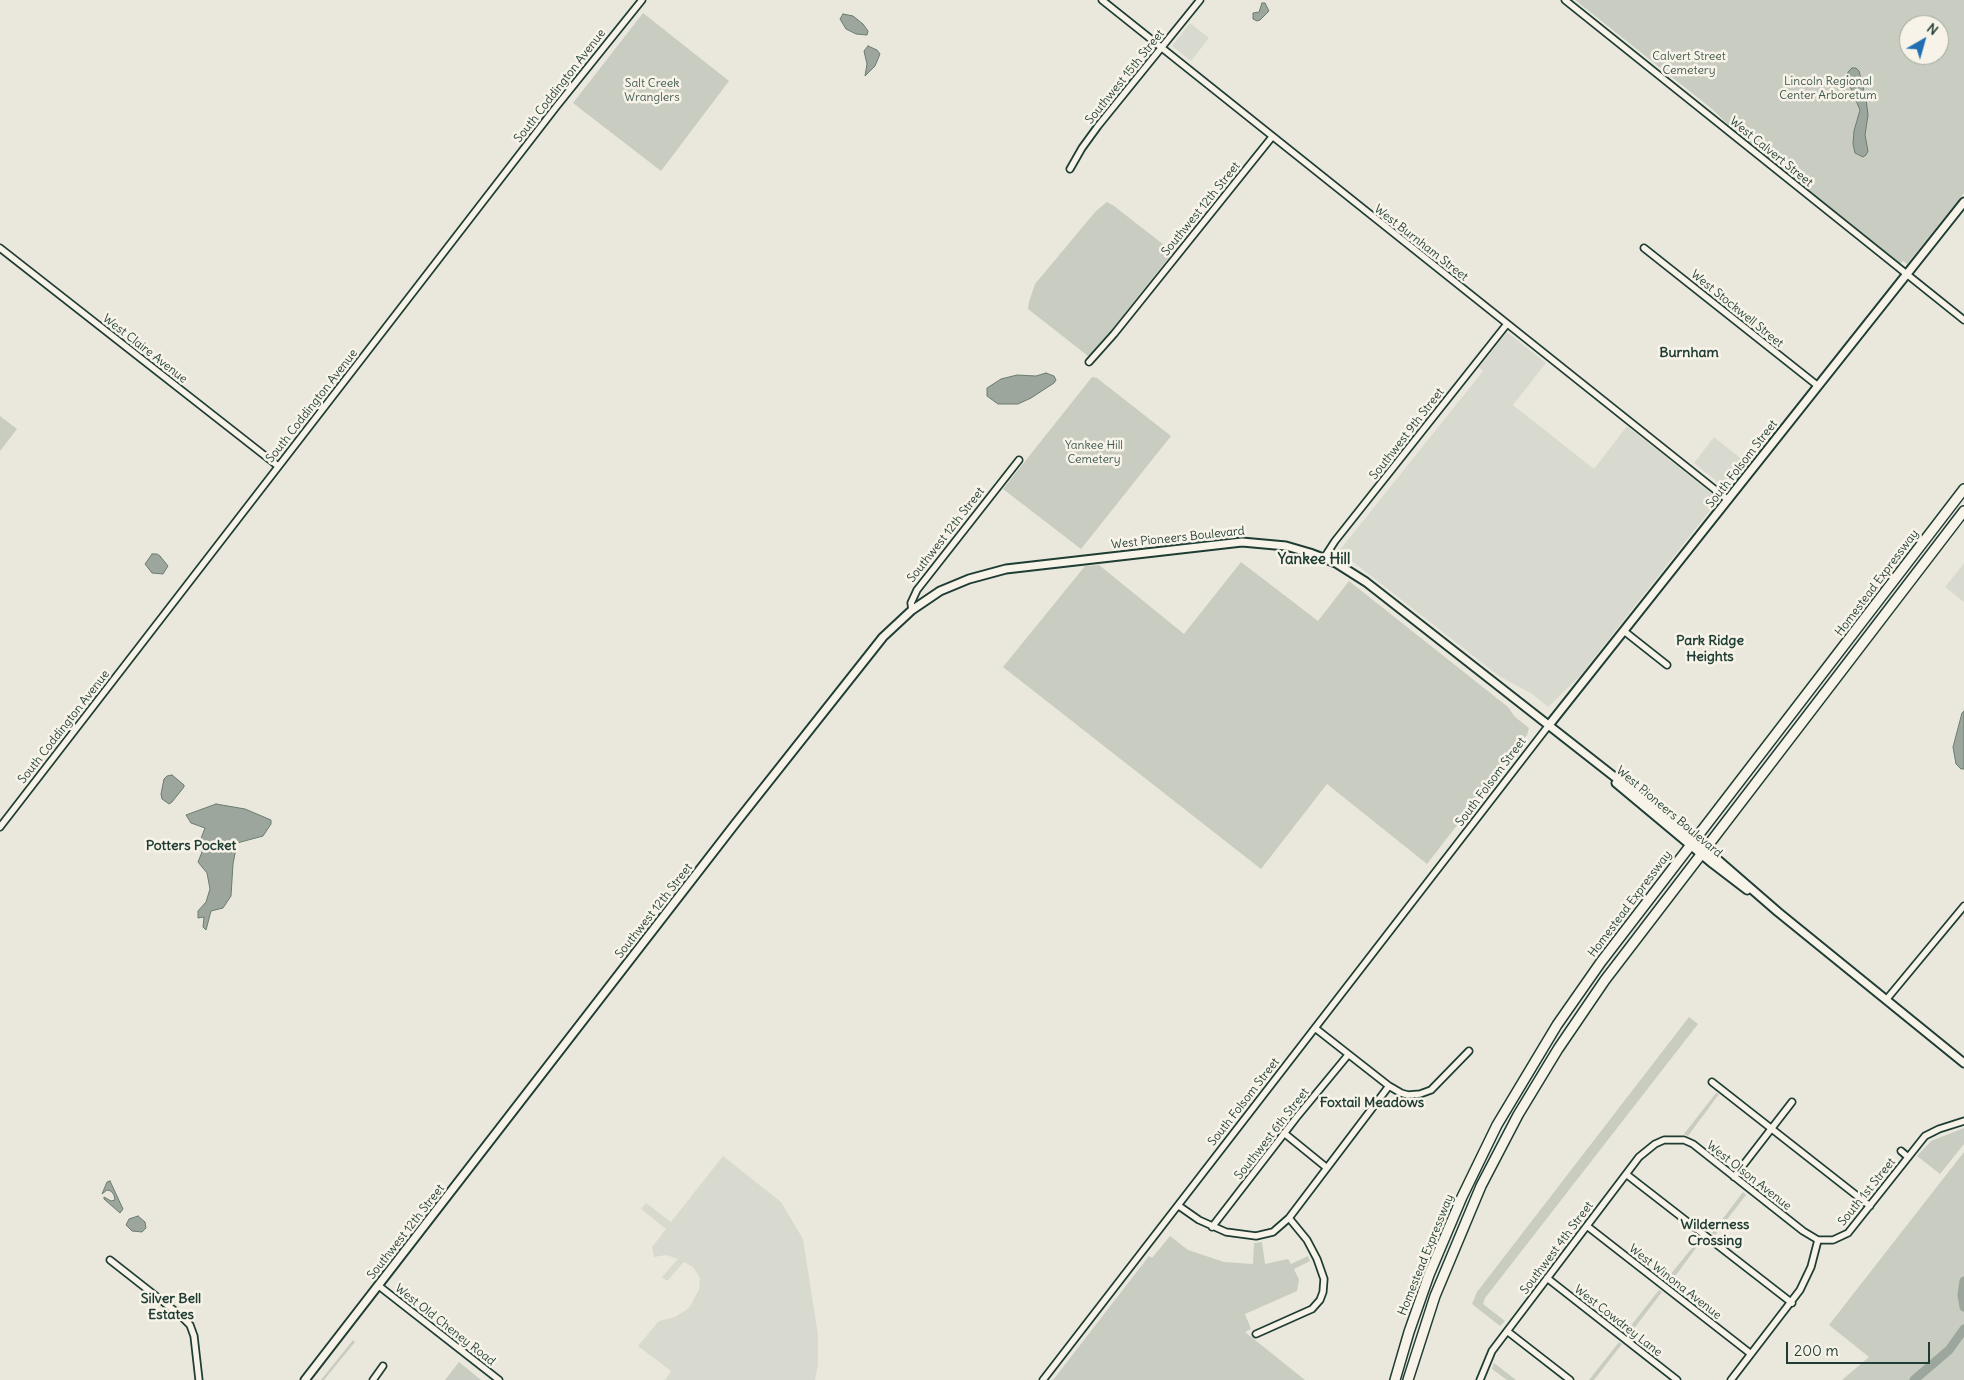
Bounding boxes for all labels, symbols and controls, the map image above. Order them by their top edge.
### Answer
north arrow [1899,15,1949,65]
text: N [1923,19,1942,39]
street label: South Coddington Avenue [511,26,609,146]
street label: Southwest 15th Street [1083,27,1167,127]
park label: Calvert Street Cemetery [1652,50,1726,78]
park label: Lincoln Regional Center Arboretum [1779,75,1877,103]
park label: Salt Creek Wranglers [624,77,680,105]
street label: West Calvert Street [1727,114,1815,190]
street label: Southwest 12th Street [1159,159,1243,259]
street label: West Burnham Street [1371,202,1471,284]
street label: West Stockwell Street [1688,267,1786,351]
street label: West Claire Avenue [100,311,190,387]
district label: Burnham [1659,345,1719,361]
street label: South Coddington Avenue [263,346,361,466]
street label: Southwest 9th Street [1367,385,1447,483]
street label: South Folsom Street [1703,417,1781,511]
park label: Yankee Hill Cemetery [1065,439,1123,467]
street label: Southwest 12th Street [904,485,988,585]
street label: West Pioneers Boulevard [1110,524,1246,552]
street label: Homestead Expressway [1832,527,1922,639]
district label: Yankee Hill [1278,551,1350,569]
district label: Park Ridge Heights [1676,633,1744,666]
street label: South Coddington Avenue [15,667,113,787]
street label: South Folsom Street [1453,735,1529,829]
street label: West Pioneers Boulevard [1613,763,1725,861]
district label: Potters Pocket [146,838,236,854]
street label: Homestead Expressway [1585,848,1675,960]
street label: Southwest 12th Street [612,861,696,961]
street label: South Folsom Street [1205,1055,1283,1149]
street label: Southwest 6th Street [1232,1085,1312,1183]
district label: Foxtail Meadows [1320,1095,1424,1111]
street label: West Olson Avenue [1704,1138,1794,1214]
street label: South 1st Street [1835,1155,1899,1229]
street label: Southwest 12th Street [364,1182,448,1282]
street label: Homestead Expressway [1395,1192,1457,1318]
street label: Southwest 4th Street [1517,1199,1597,1297]
district label: Wilderness Crossing [1681,1217,1749,1250]
street label: West Winona Avenue [1626,1241,1724,1323]
street label: West Old Cheney Road [392,1281,498,1369]
street label: West Cowdrey Lane [1571,1282,1665,1360]
district label: Silver Bell Estates [141,1291,201,1324]
scale bar [1789,1332,1933,1364]
text: 200 m [1794,1341,1839,1360]

